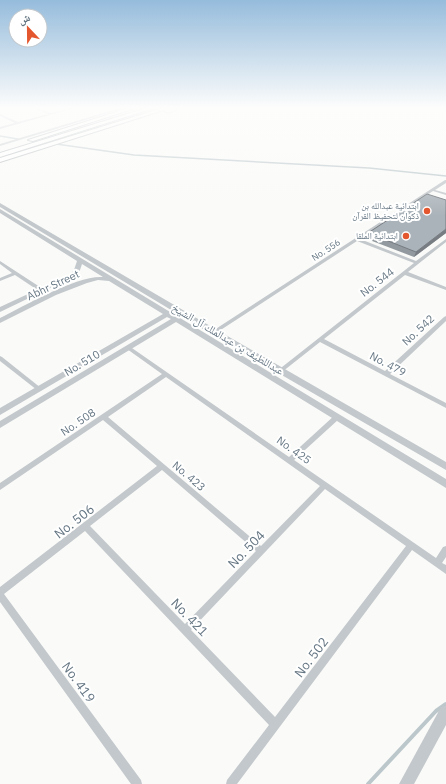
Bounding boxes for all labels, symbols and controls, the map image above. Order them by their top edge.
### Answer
north arrow [8,8,48,48]
text: ش [16,10,33,28]
place label: ابتدائية عبدالله بن ذكوان لتحفيظ القرآن [352,200,419,221]
marker: ابتدائية عبدالله بن ذكوان لتحفيظ القرآن [422,206,432,216]
place label: ابتدائية الملقا [356,230,398,241]
marker: ابتدائية الملقا [401,231,411,241]
street label: No. 556 [309,236,342,263]
street label: No. 544 [357,264,397,300]
street label: Abhr Street [24,267,82,303]
street label: عبداللطيف بن عبدالملك آل الشيخ [169,300,287,378]
street label: No. 542 [399,312,437,348]
street label: No. 510 [62,347,102,379]
street label: No. 479 [367,349,409,379]
street label: No. 508 [58,405,98,439]
street label: No. 425 [274,433,314,467]
street label: No. 423 [170,458,208,494]
street label: No. 506 [51,500,98,542]
street label: No. 504 [224,527,269,572]
street label: No. 421 [167,595,212,640]
street label: No. 502 [291,634,332,681]
street label: No. 419 [58,659,99,706]

